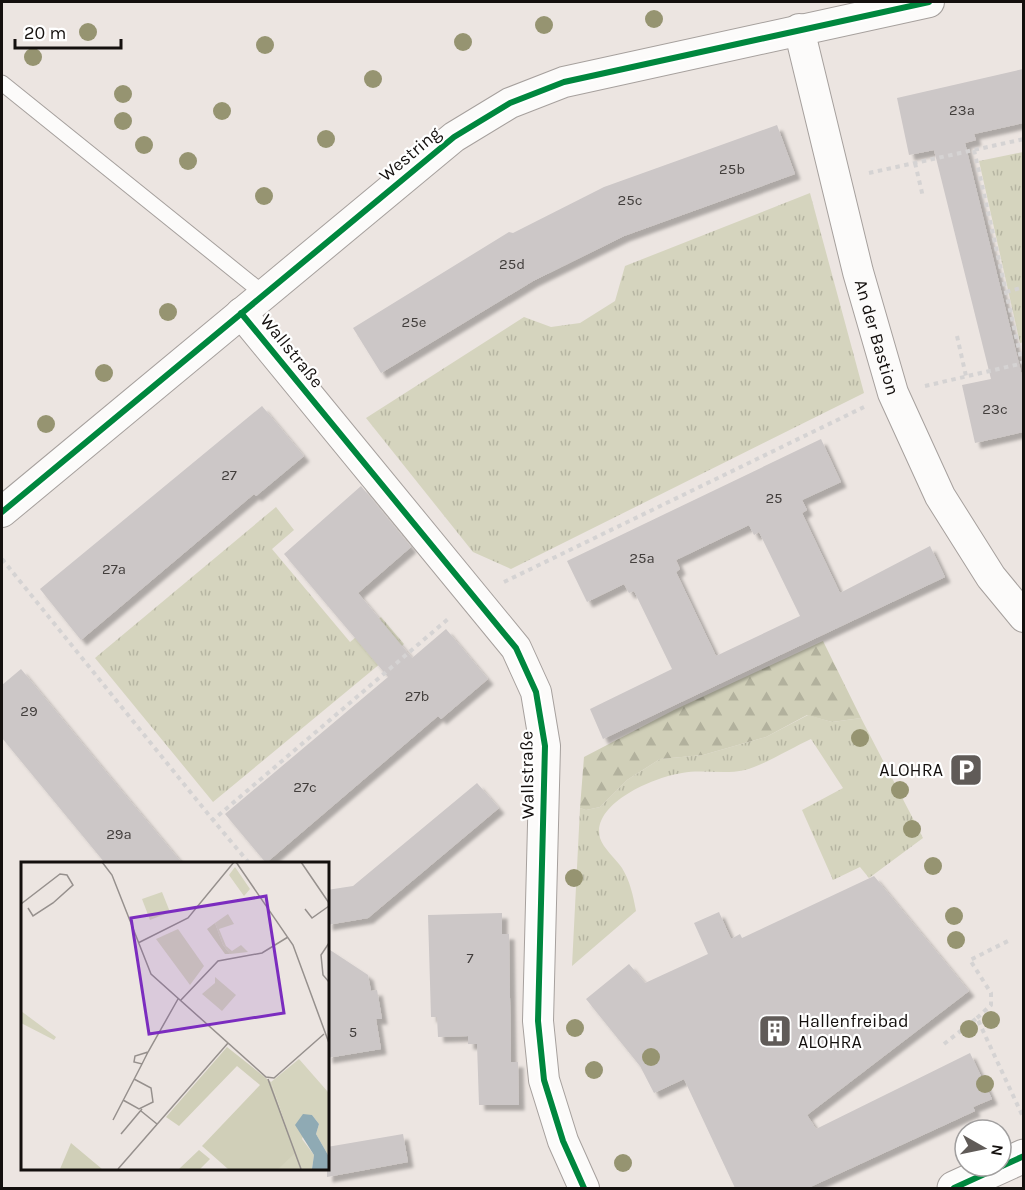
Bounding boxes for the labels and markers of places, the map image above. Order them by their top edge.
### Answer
parking icon: ALOHRA [948,752,984,788]
place label: ALOHRA [879,759,943,781]
place label: Hallenfreibad ALOHRA [798,1010,909,1053]
building icon: Hallenfreibad ALOHRA [757,1013,793,1049]

